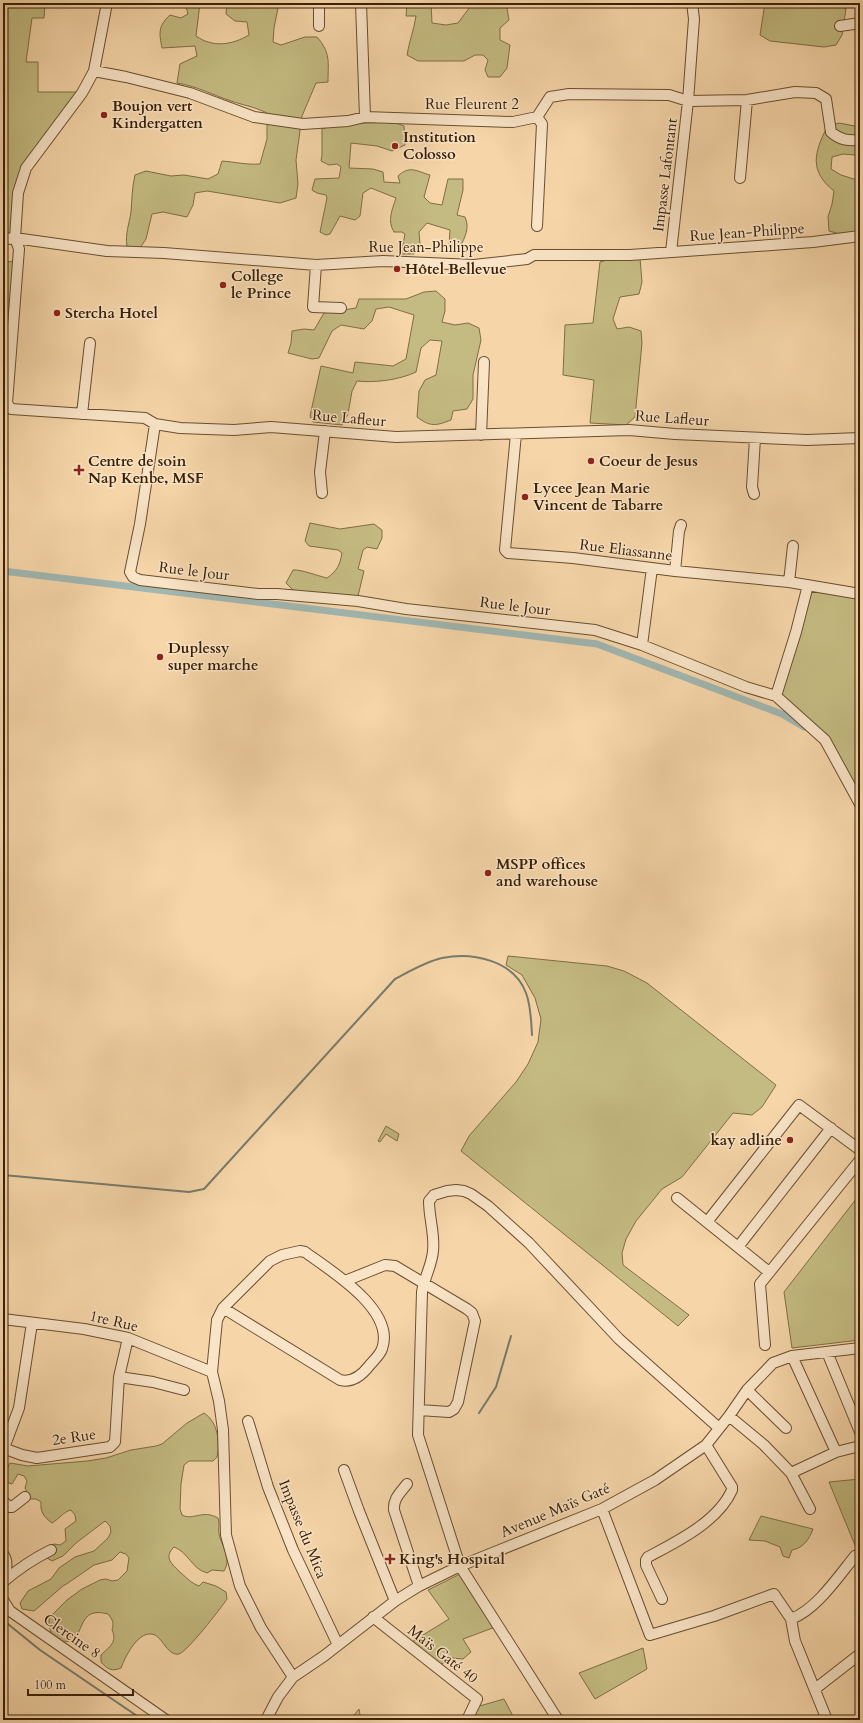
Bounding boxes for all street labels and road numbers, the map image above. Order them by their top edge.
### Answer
street label: Rue Fleurent 2 [425,94,519,114]
street label: Impasse Lafontant [648,117,682,233]
street label: Rue Jean-Philippe [689,218,805,246]
street label: Rue Jean-Philippe [368,237,484,257]
street label: Rue Lafleur [311,405,387,431]
street label: Rue Lafleur [634,405,710,431]
street label: Rue Eliassanne [578,534,674,566]
street label: Rue le Jour [158,557,231,585]
street label: Rue le Jour [479,592,552,620]
street label: 1re Rue [88,1306,141,1336]
street label: 2e Rue [51,1424,97,1450]
street label: Impasse du Mica [274,1477,332,1582]
street label: Avenue Maïs Gaté [497,1478,613,1542]
street label: Clercine 8 [39,1609,105,1663]
street label: Maïs Gaté 40 [404,1620,483,1688]

